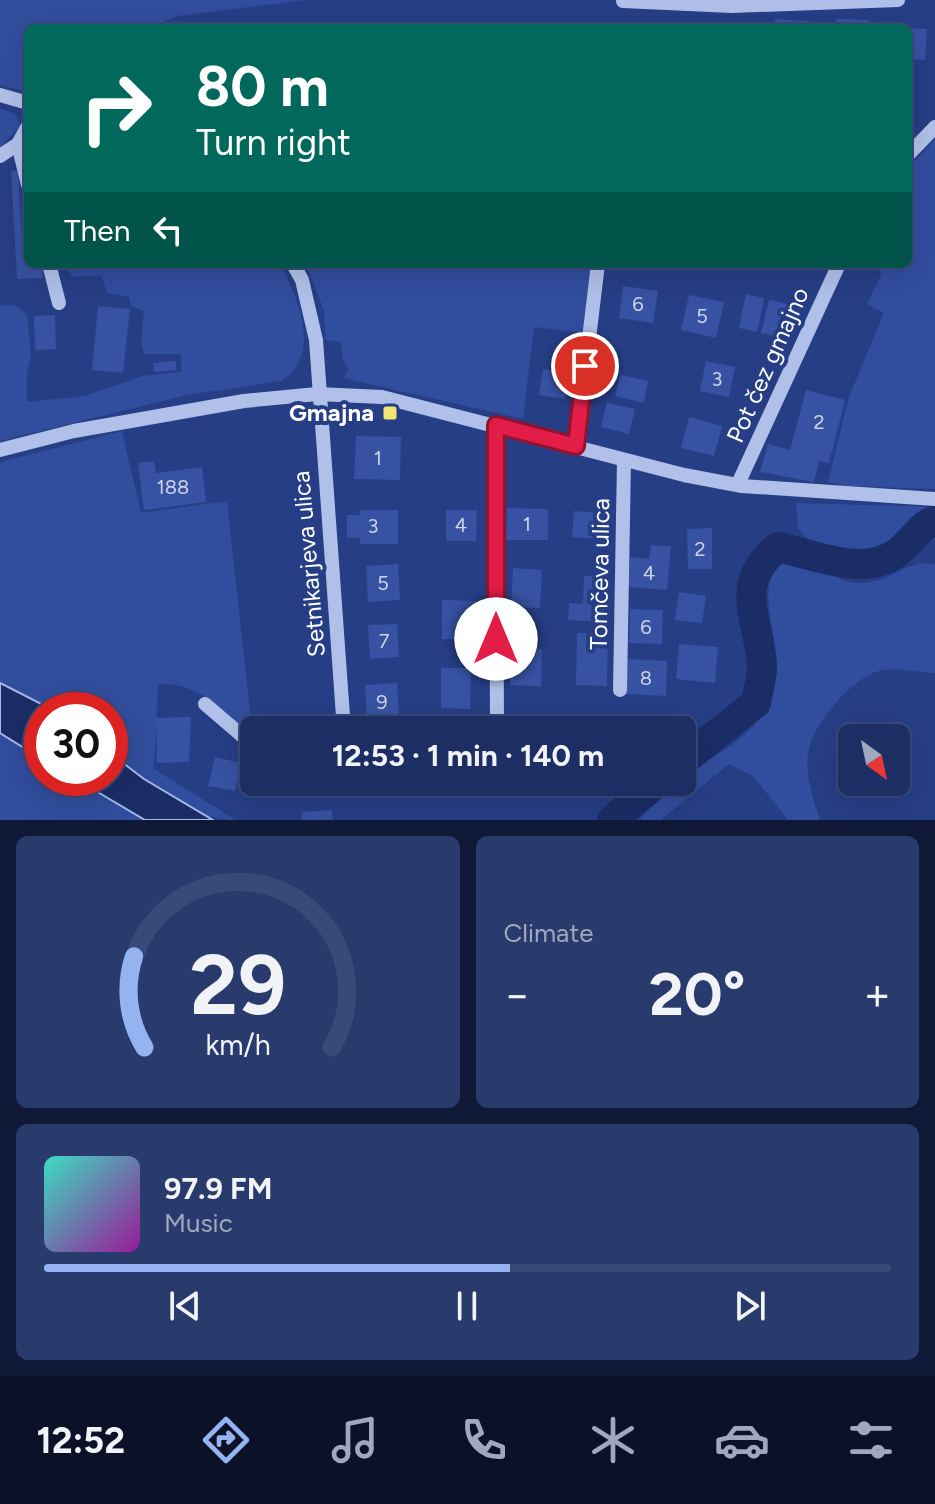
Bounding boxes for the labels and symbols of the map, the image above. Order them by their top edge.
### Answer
street label: Pot čez gmajno [720,283,815,447]
house number: 6 [632,292,644,316]
house number: 5 [696,304,708,328]
pin [551,332,619,400]
house number: 3 [712,367,722,391]
place label: Gmajna [289,398,374,427]
marker: Gmajna [381,404,399,422]
house number: 2 [813,410,825,434]
house number: 1 [374,446,382,470]
street label: Setnikarjeva ulica [286,470,331,658]
house number: 188 [157,475,189,499]
street label: Tomčeva ulica [584,498,615,650]
house number: 1 [523,512,531,536]
house number: 4 [455,513,467,537]
house number: 3 [368,514,378,538]
house number: 2 [694,537,706,561]
house number: 4 [643,561,655,585]
house number: 5 [377,571,389,595]
position arrow [454,597,538,681]
house number: 6 [640,615,652,639]
house number: 7 [379,629,390,653]
house number: 8 [640,666,652,690]
house number: 9 [376,690,388,714]
speed limit sign: 30 [24,692,128,796]
north arrow [838,724,910,796]

